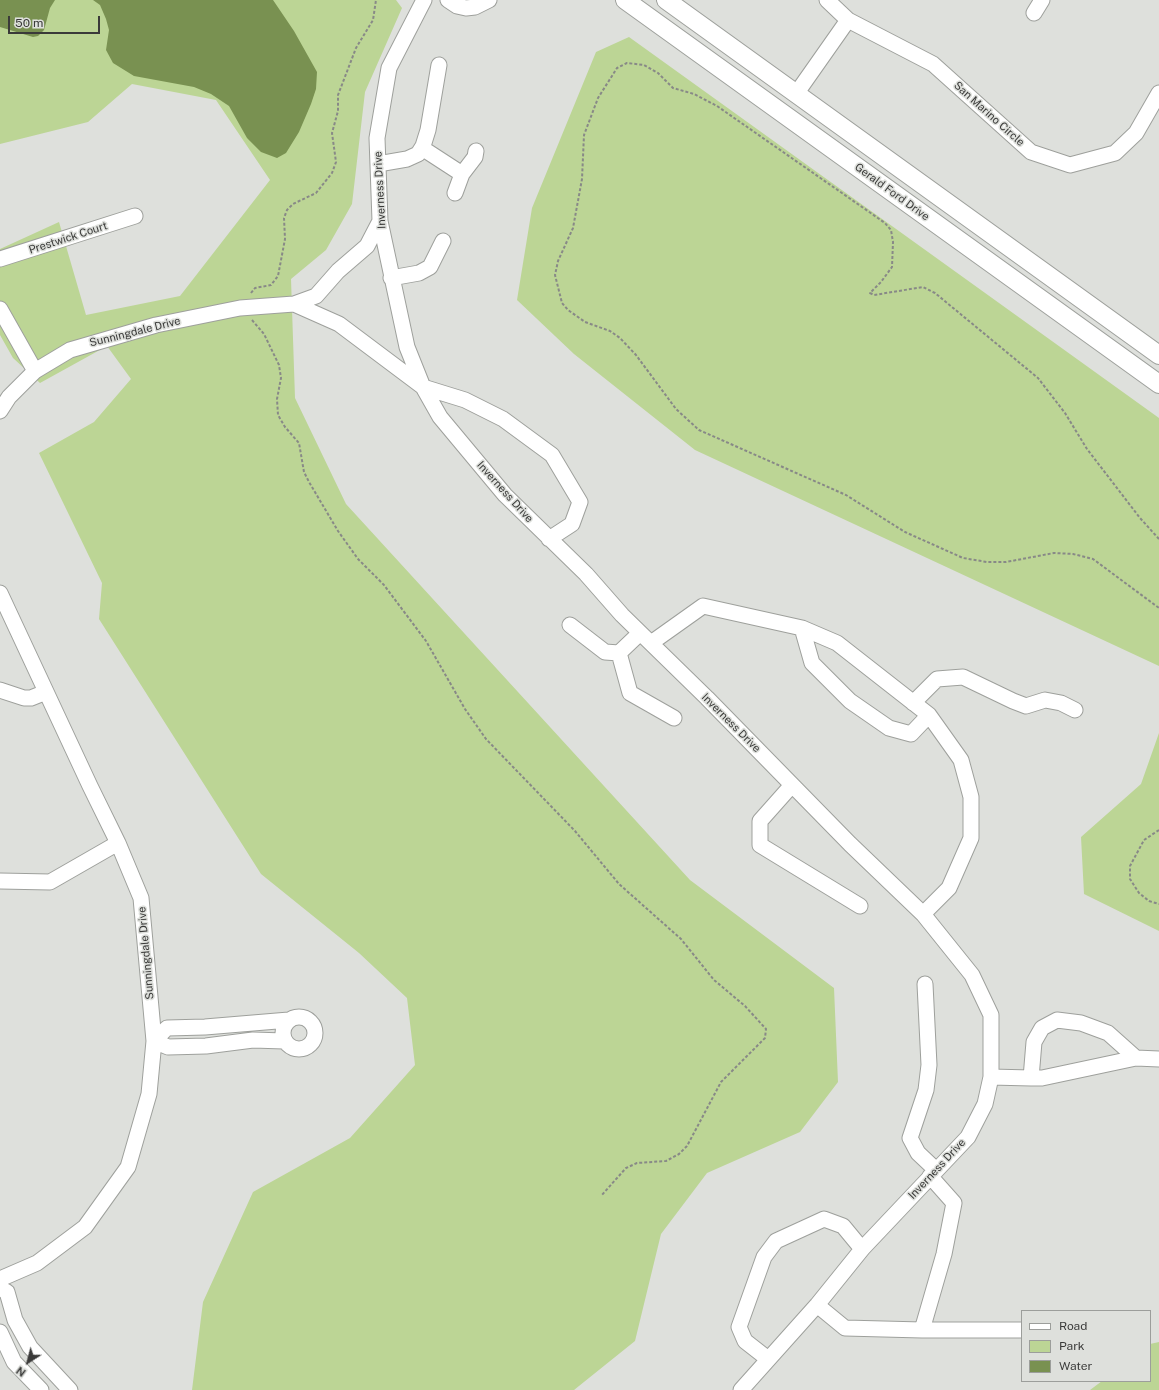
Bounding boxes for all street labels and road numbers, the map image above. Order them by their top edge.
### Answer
street label: San Marino Circle [951,79,1027,149]
street label: Inverness Drive [371,151,389,229]
street label: Gerald Ford Drive [852,160,932,224]
street label: Prestwick Court [27,219,109,257]
street label: Sunningdale Drive [88,314,182,350]
street label: Inverness Drive [474,459,536,525]
street label: Inverness Drive [699,691,763,755]
street label: Sunningdale Drive [135,906,157,1000]
street label: Inverness Drive [906,1136,968,1202]

